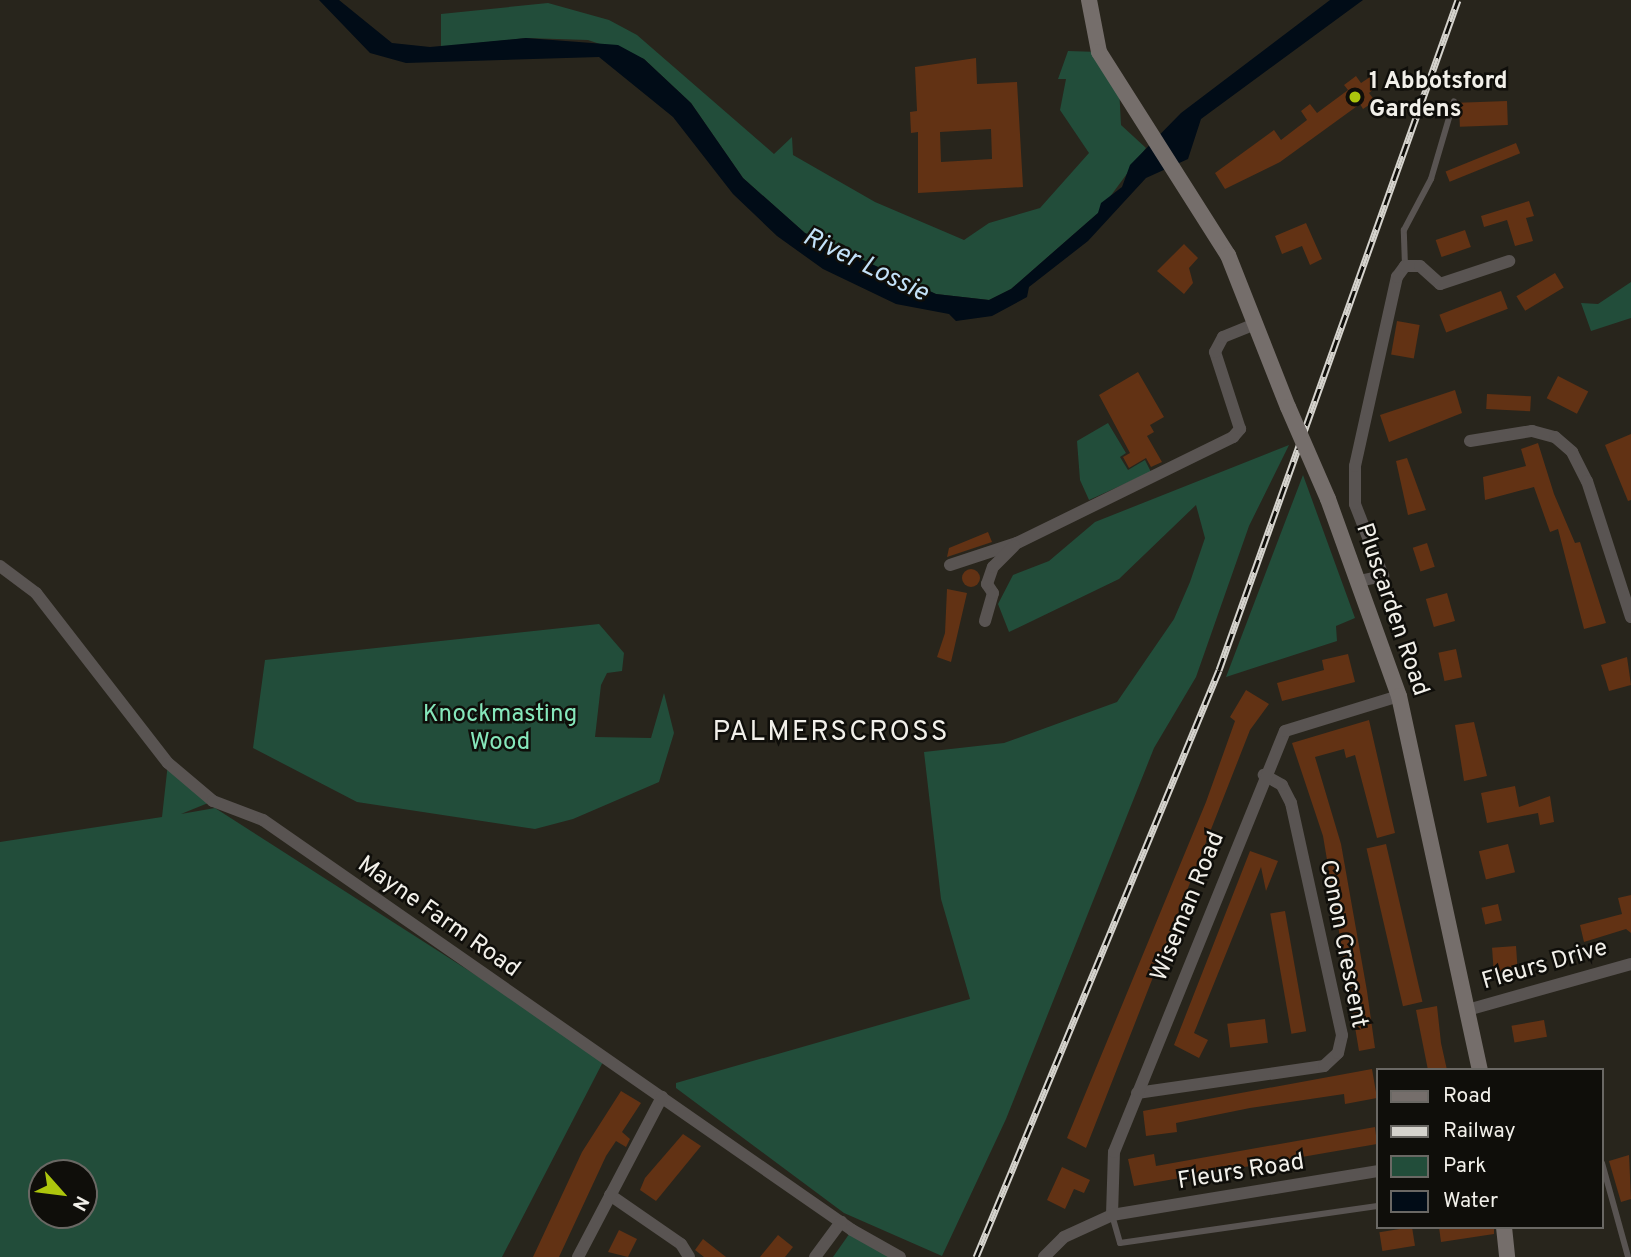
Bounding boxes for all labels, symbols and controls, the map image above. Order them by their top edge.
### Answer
place label: 1 Abbotsford Gardens [1369,69,1509,125]
marker: 1 Abbotsford Gardens [1347,89,1363,105]
water label: River Lossie [797,222,933,310]
street label: Pluscarden Road [1348,520,1434,700]
park label: Knockmasting Wood [423,702,577,758]
district label: PALMERSCROSS [714,716,948,750]
street label: Wiseman Road [1146,828,1232,986]
street label: Mayne Farm Road [351,851,525,985]
street label: Conon Crescent [1312,857,1372,1031]
street label: Fleurs Drive [1479,934,1611,998]
legend [1376,1068,1603,1229]
text: Road [1443,1083,1492,1110]
text: Railway [1443,1118,1516,1145]
street label: Fleurs Road [1176,1149,1306,1197]
text: Park [1443,1153,1486,1180]
north arrow [28,1159,98,1229]
text: Water [1443,1188,1498,1215]
text: N [66,1191,94,1215]

